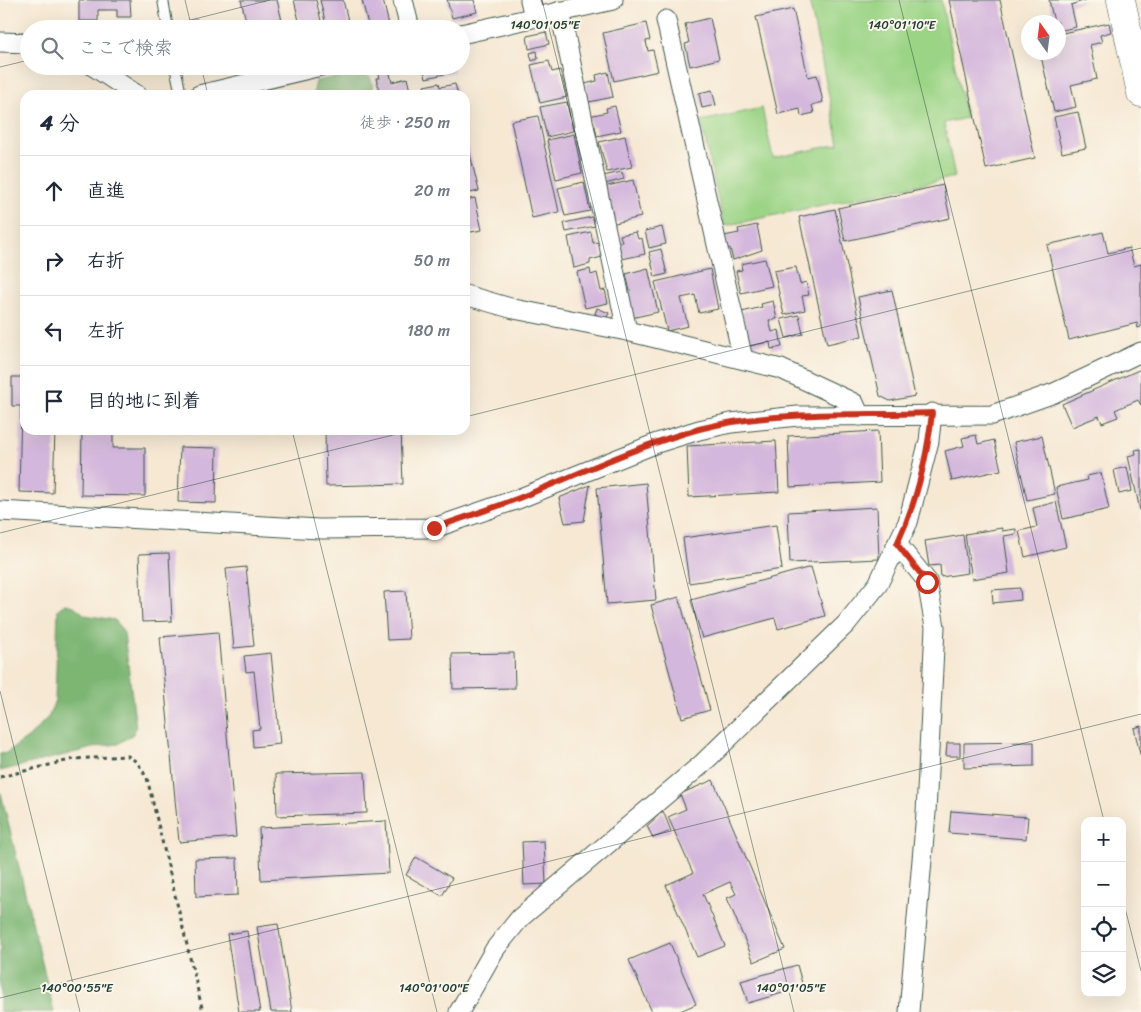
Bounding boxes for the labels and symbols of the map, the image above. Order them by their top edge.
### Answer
text: 140°01'05"E [510,14,581,36]
text: 140°01'10"E [869,14,937,36]
north arrow [1021,15,1066,60]
route end [423,517,446,540]
route start [916,571,939,594]
text: 140°00'55"E [41,977,114,999]
text: 140°01'00"E [399,977,470,999]
text: 140°01'05"E [756,977,827,999]

